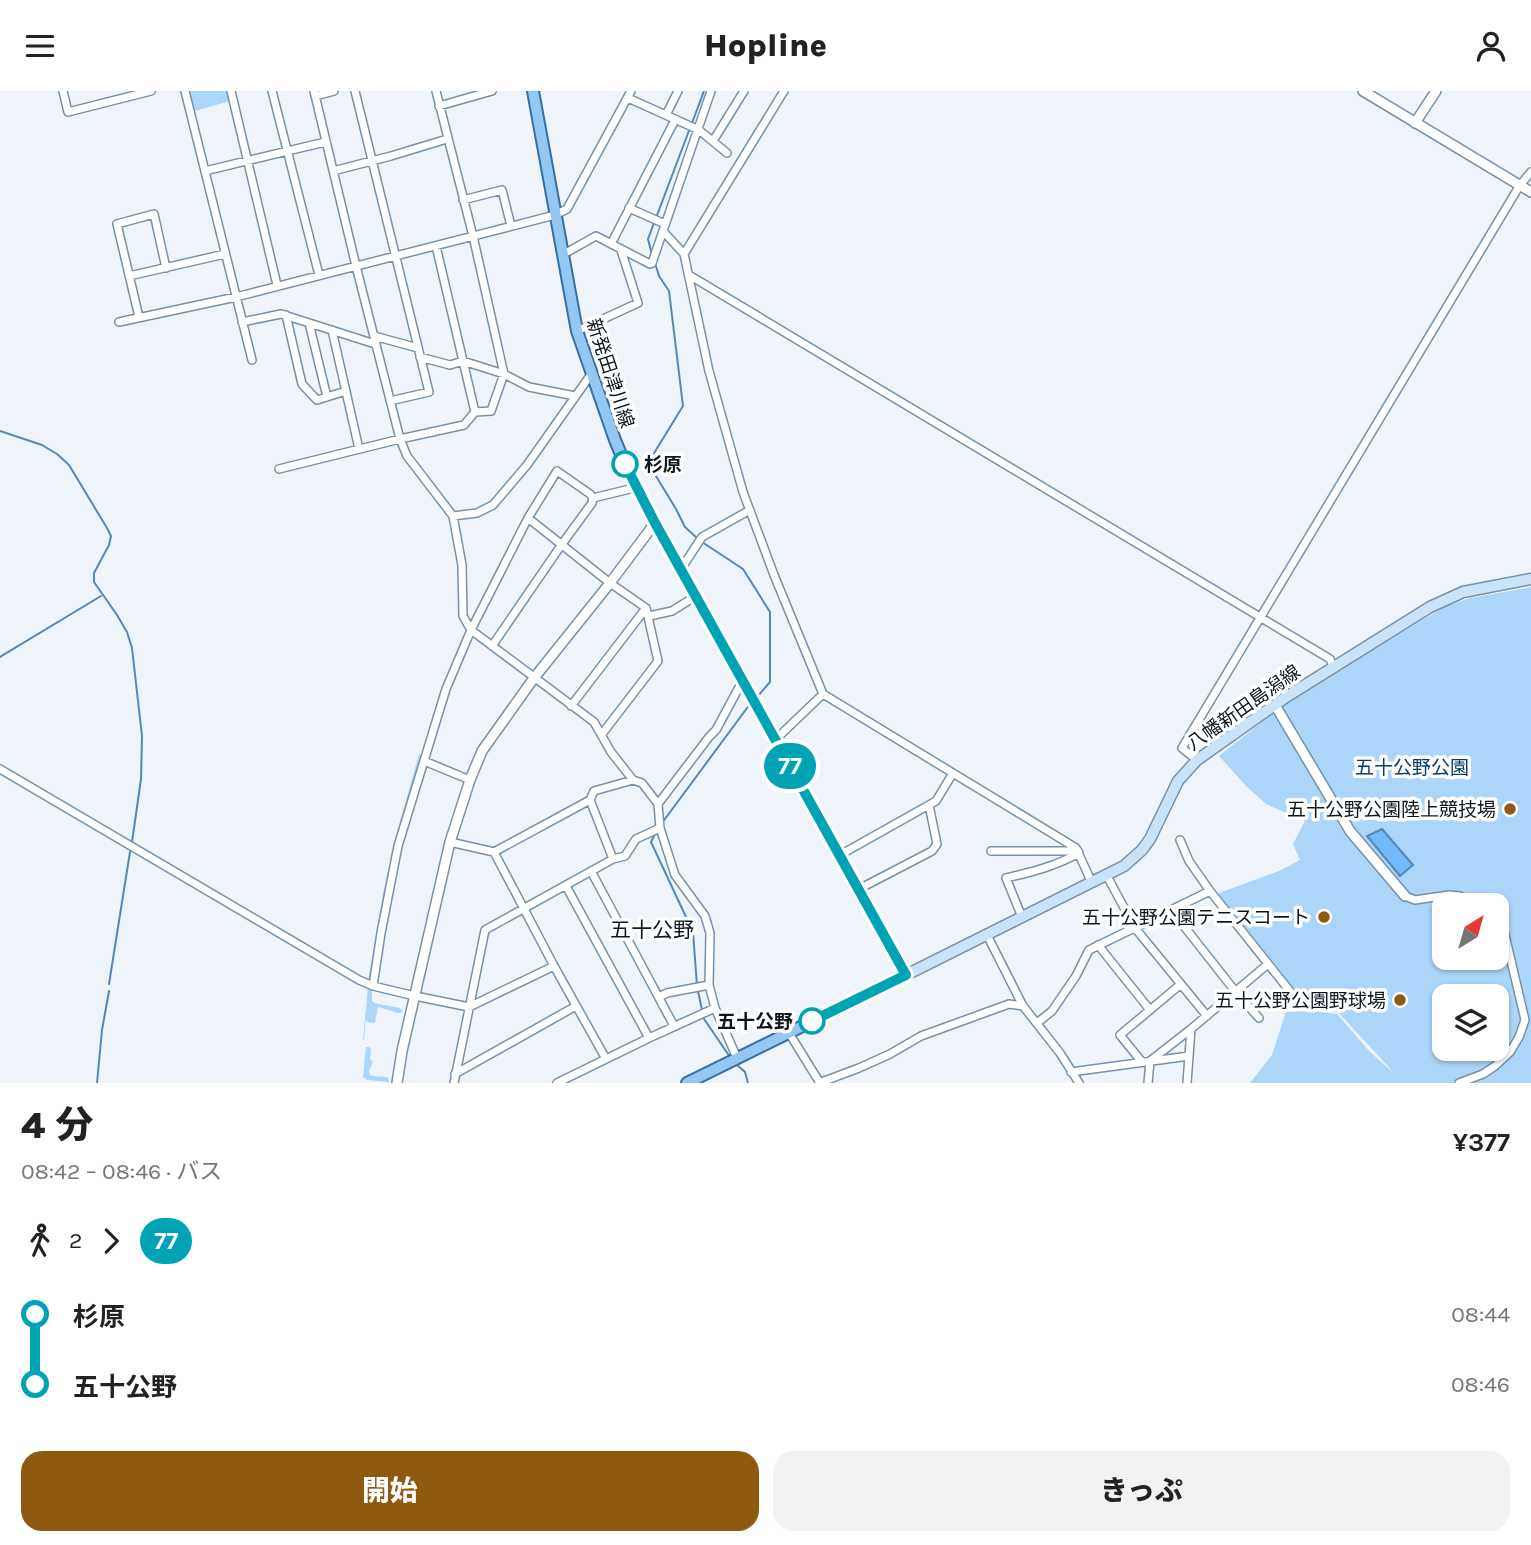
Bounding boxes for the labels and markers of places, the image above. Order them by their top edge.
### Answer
marker: 杉原 [612,451,638,477]
place label: 杉原 [644,454,682,476]
place label: 五十公野公園陸上競技場 [1287,799,1496,821]
marker: 五十公野公園陸上競技場 [1502,801,1518,817]
place label: 五十公野公園テニスコート [1082,907,1310,929]
marker: 五十公野公園テニスコート [1316,909,1332,925]
place label: 五十公野公園野球場 [1215,990,1386,1012]
marker: 五十公野公園野球場 [1392,992,1408,1008]
marker: 五十公野 [799,1008,825,1034]
place label: 五十公野 [717,1011,793,1033]

